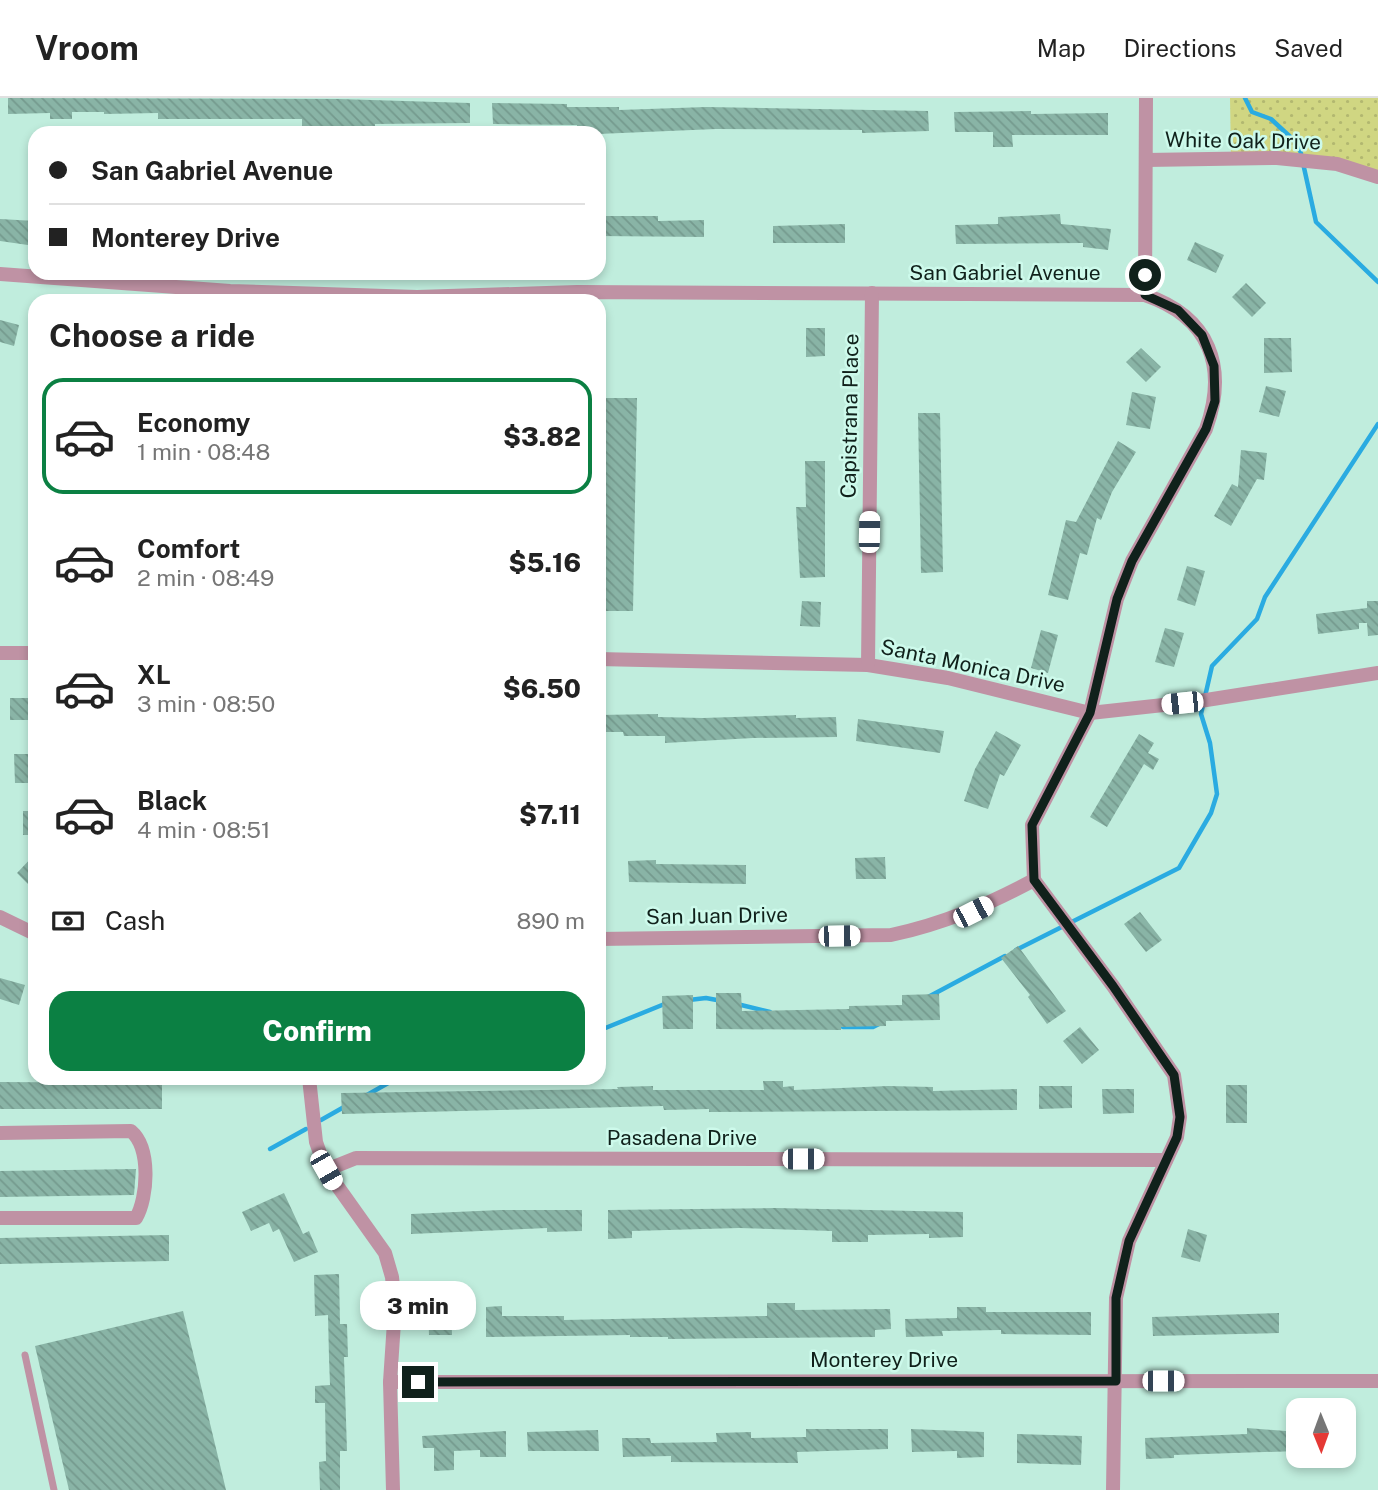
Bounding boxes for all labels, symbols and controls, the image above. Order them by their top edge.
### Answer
text: Vroom [35,29,139,67]
text: Map [1037,34,1086,62]
text: Directions [1124,34,1236,62]
text: Saved [1274,34,1343,62]
street label: White Oak Drive [1165,127,1321,154]
text: San Gabriel Avenue [91,155,333,186]
text: Monterey Drive [91,222,280,253]
route start [1129,259,1161,291]
street label: San Gabriel Avenue [909,260,1101,285]
text: Choose a ride [49,317,255,354]
street label: Capistrana Place [836,333,863,499]
icon: car [53,405,116,468]
text: Economy [137,407,250,438]
text: $3.82 [503,421,581,452]
text: 1 min · 08:48 [137,438,270,465]
car [859,511,880,553]
icon: car [53,531,116,594]
text: Comfort [137,533,240,564]
text: $5.16 [509,547,581,578]
text: 2 min · 08:49 [137,564,274,591]
street label: Santa Monica Drive [879,634,1068,697]
icon: car [53,657,116,720]
text: XL [137,659,171,690]
text: $6.50 [503,673,581,704]
text: 3 min · 08:50 [137,690,275,717]
car [1161,690,1204,716]
icon: car [53,783,116,846]
text: Black [137,785,207,816]
text: $7.11 [519,799,581,830]
text: 4 min · 08:51 [137,816,270,843]
car [950,893,997,931]
icon: cash [49,902,87,940]
street label: San Juan Drive [646,902,788,929]
text: Cash [105,905,165,936]
text: 890 m [516,907,585,934]
car [818,925,861,947]
button: Confirm [49,991,585,1071]
street label: Pasadena Drive [607,1125,757,1150]
car [307,1147,346,1193]
car [783,1149,825,1170]
callout: 3 min [360,1280,476,1330]
text: 3 min [387,1292,449,1319]
street label: Monterey Drive [810,1347,958,1372]
route end [402,1366,434,1398]
car [1143,1371,1185,1392]
north arrow [1286,1398,1356,1468]
map controls [1286,1398,1356,1468]

